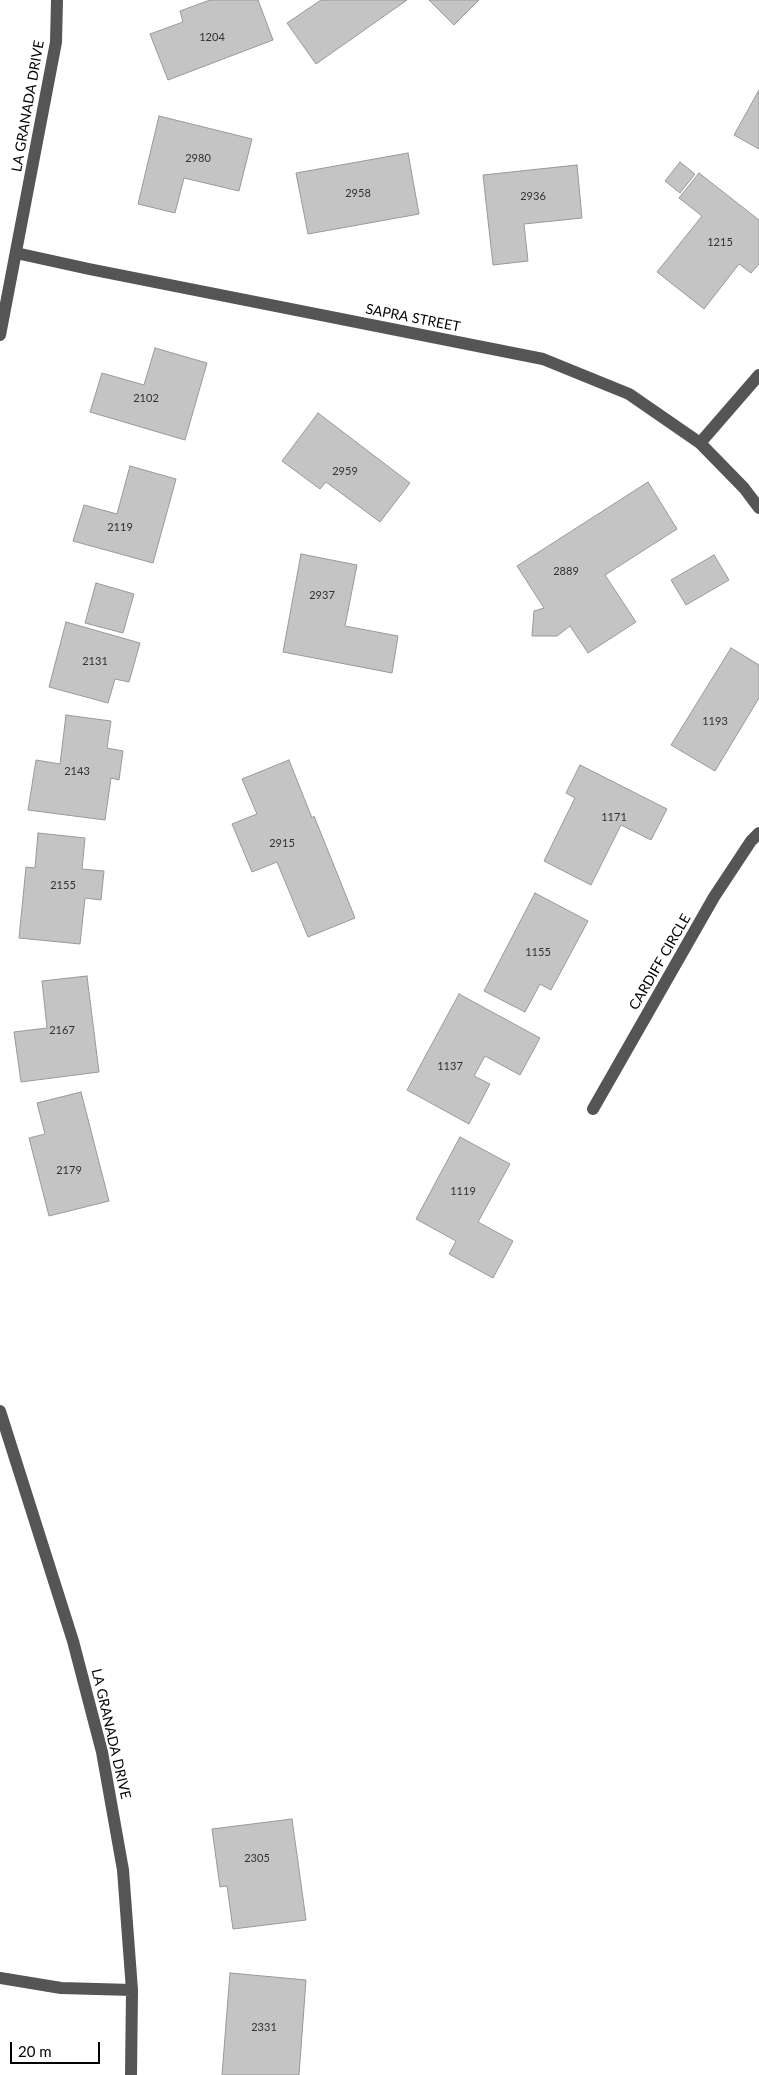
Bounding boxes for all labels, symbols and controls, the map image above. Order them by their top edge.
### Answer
house number: 1204 [199,30,225,44]
street label: LA GRANADA DRIVE [8,39,48,173]
house number: 2980 [185,151,211,165]
house number: 2958 [345,186,371,200]
house number: 2936 [520,189,546,203]
house number: 1215 [707,235,733,249]
street label: SAPRA STREET [364,301,462,335]
house number: 2102 [133,391,159,405]
house number: 2959 [332,464,358,478]
house number: 2119 [107,520,133,534]
house number: 2889 [553,564,579,578]
house number: 2937 [309,588,335,602]
house number: 2131 [82,654,108,668]
house number: 1193 [702,714,728,728]
house number: 2143 [64,764,90,778]
house number: 1171 [601,810,627,824]
house number: 2915 [269,836,295,850]
house number: 2155 [50,878,76,892]
street label: CARDIFF CIRCLE [626,911,694,1013]
house number: 1155 [525,945,551,959]
house number: 2167 [49,1023,75,1037]
house number: 1137 [437,1059,463,1073]
house number: 2179 [56,1163,82,1177]
house number: 1119 [450,1184,476,1198]
street label: LA GRANADA DRIVE [88,1667,134,1801]
house number: 2305 [244,1851,270,1865]
house number: 2331 [251,2020,277,2034]
scale bar [12,2032,102,2064]
text: 20 m [18,2042,52,2060]

